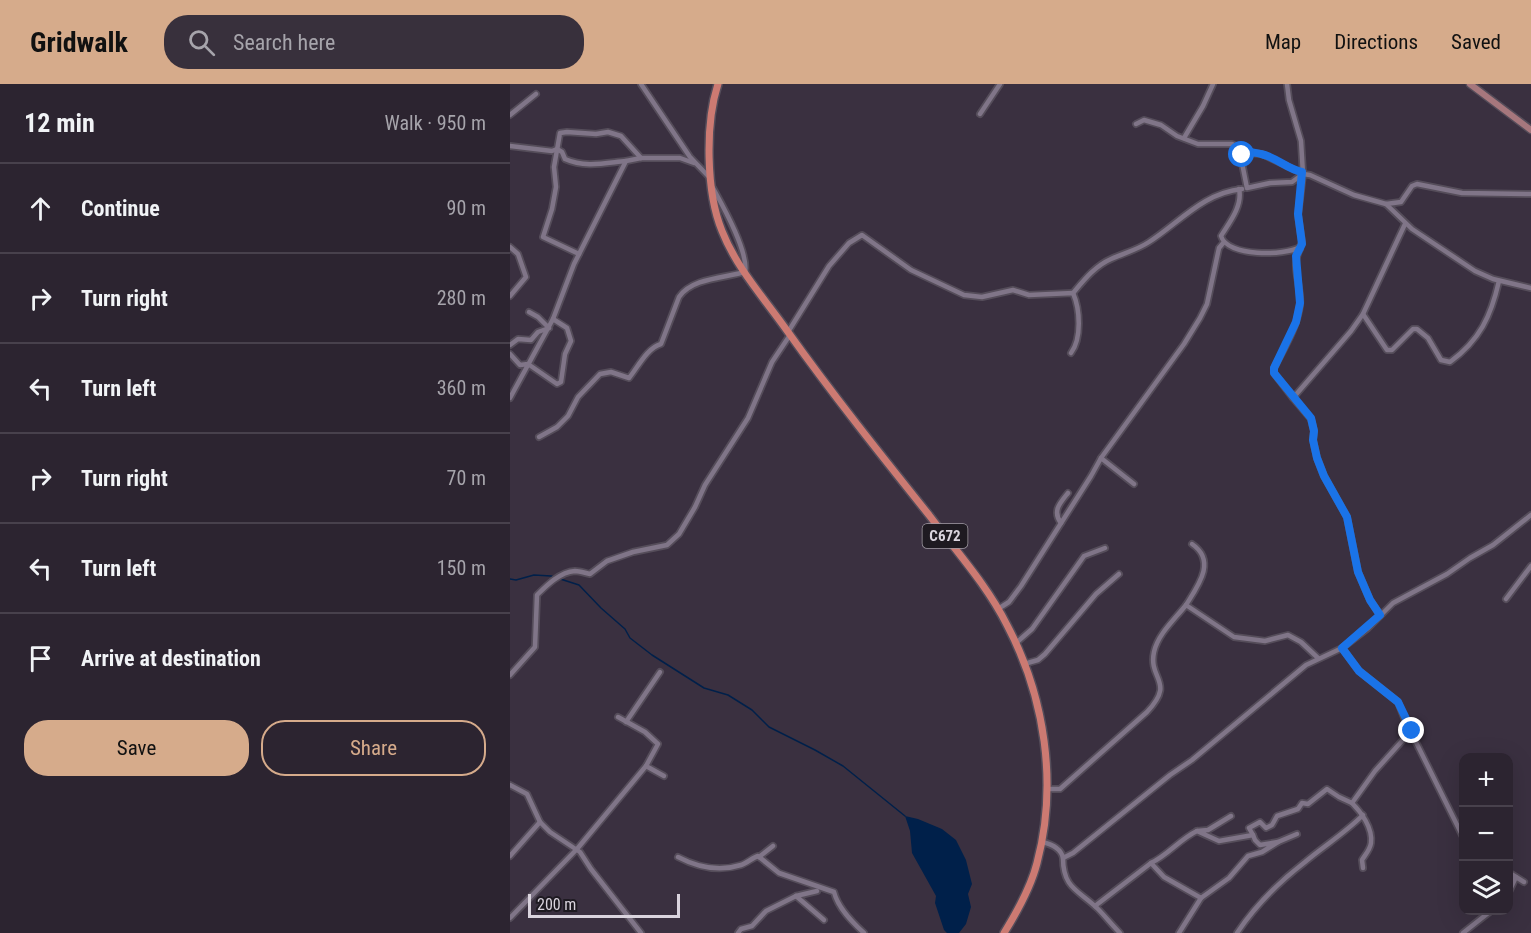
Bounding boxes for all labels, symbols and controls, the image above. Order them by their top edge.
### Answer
search box [164,15,584,69]
text: Gridwalk [30,26,128,59]
icon: search [185,26,218,59]
text: Search here [233,30,335,55]
text: Map [1265,30,1301,54]
text: Directions [1334,30,1418,54]
text: Saved [1451,30,1501,54]
text: 12 min [24,108,95,138]
text: Walk · 950 m [385,111,486,135]
route start [1228,141,1254,167]
icon: ahead [24,192,57,225]
text: Continue [81,196,160,221]
text: 90 m [447,196,486,220]
icon: right [24,282,57,315]
text: Turn right [81,286,168,311]
text: 280 m [437,286,486,310]
icon: left [24,372,57,405]
text: Turn left [81,376,156,401]
text: 360 m [437,376,486,400]
icon: right [24,462,57,495]
text: Turn right [81,466,168,491]
text: 70 m [447,466,486,490]
road number: C672 [922,524,968,548]
icon: left [24,552,57,585]
text: Turn left [81,556,156,581]
text: 150 m [437,556,486,580]
icon: arrive [24,642,57,675]
text: Arrive at destination [81,646,261,671]
route end [1398,717,1424,743]
button: Save [24,720,249,776]
button: Share [261,720,486,776]
map controls [1459,753,1513,915]
button: + [1459,753,1513,807]
button: − [1459,807,1513,861]
button: layers [1459,861,1513,915]
scale bar [528,891,680,918]
text: 200 m [537,895,576,914]

